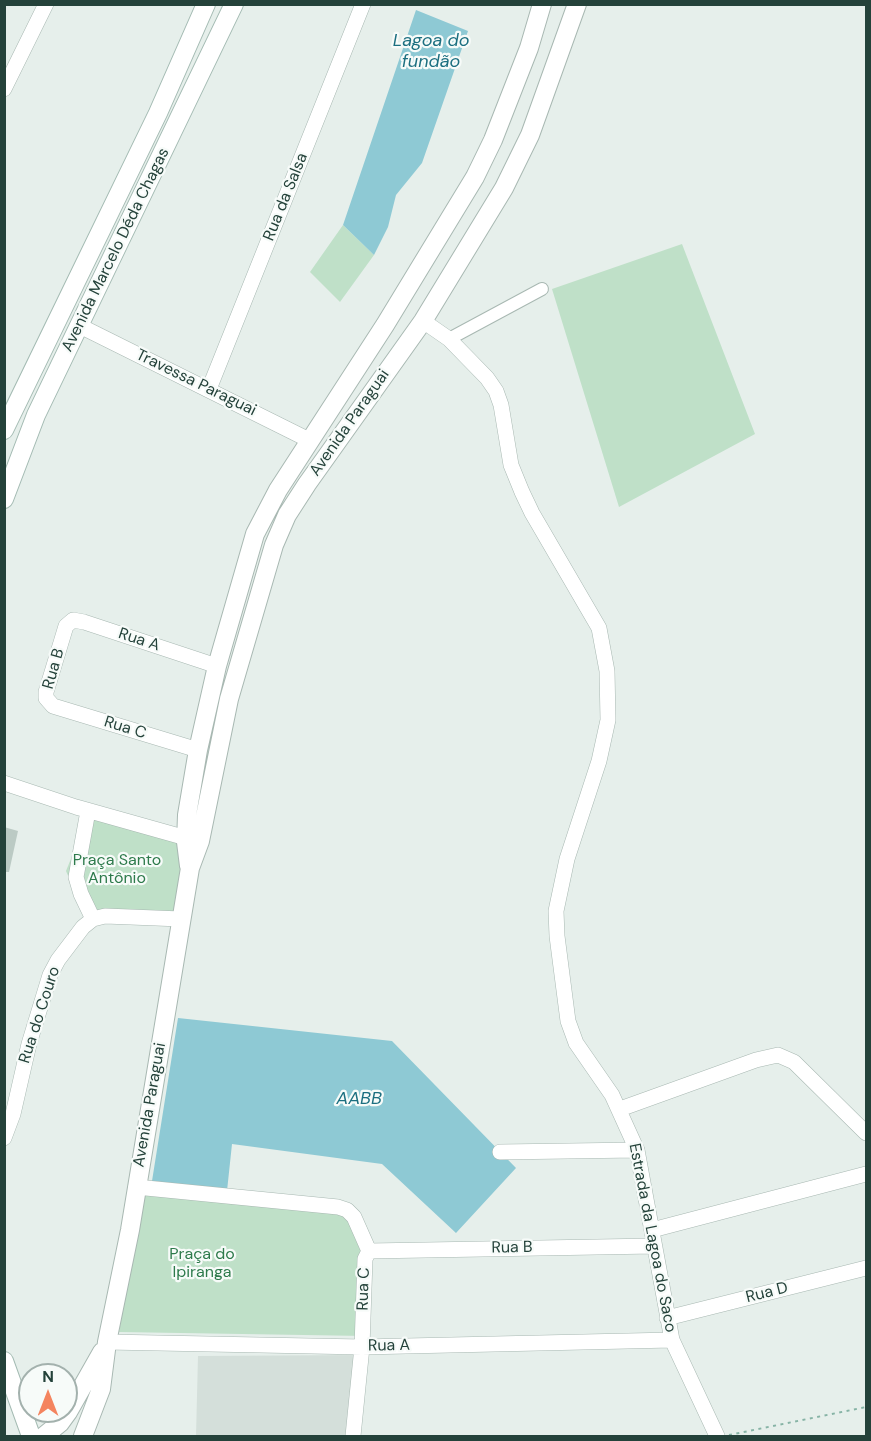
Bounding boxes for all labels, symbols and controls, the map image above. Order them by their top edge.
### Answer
water label: Lagoa do fundão [393,30,469,72]
street label: Avenida Marcelo Déda Chagas [58,145,174,355]
street label: Rua da Salsa [260,150,312,244]
street label: Travessa Paraguai [133,346,259,420]
street label: Avenida Paraguai [306,366,394,480]
street label: Rua A [116,624,162,656]
street label: Rua B [39,647,69,691]
street label: Rua C [102,713,148,743]
park label: Praça Santo Antônio [73,851,161,889]
street label: Rua do Couro [15,964,65,1066]
street label: Avenida Paraguai [130,1041,170,1169]
water label: AABB [336,1088,382,1110]
street label: Estrada da Lagoa do Saco [624,1142,680,1334]
street label: Rua B [491,1238,533,1258]
park label: Praça do Ipiranga [169,1245,235,1283]
street label: Rua C [354,1267,374,1311]
street label: Rua D [744,1279,790,1307]
street label: Rua A [368,1336,410,1356]
north arrow [18,1363,78,1423]
text: N [42,1366,54,1387]

